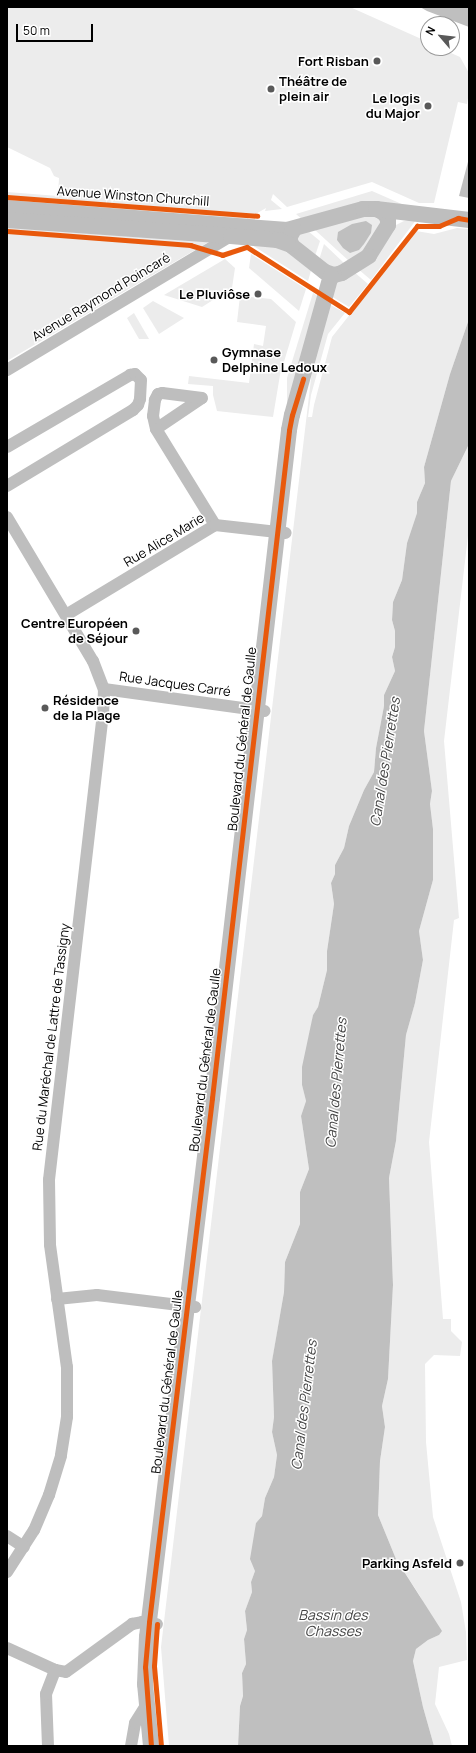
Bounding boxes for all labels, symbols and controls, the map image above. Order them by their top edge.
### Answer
scale bar [18,16,95,42]
north arrow [420,16,460,56]
text: 50 m [23,22,50,39]
text: N [421,24,438,38]
place label: Fort Risban [298,53,369,69]
marker: Fort Risban [372,56,382,66]
place label: Théâtre de plein air [279,74,347,105]
marker: Théâtre de plein air [266,84,276,94]
place label: Le logis du Major [366,91,420,122]
marker: Le logis du Major [423,101,433,111]
street label: Avenue Winston Churchill [56,183,210,209]
street label: Avenue Raymond Poincaré [29,249,173,345]
place label: Le Pluviôse [179,286,250,302]
marker: Le Pluviôse [253,289,263,299]
place label: Gymnase Delphine Ledoux [222,345,327,376]
marker: Gymnase Delphine Ledoux [209,355,219,365]
street label: Rue Alice Marie [121,510,207,570]
place label: Centre Européen de Séjour [21,616,128,647]
marker: Centre Européen de Séjour [131,626,141,636]
street label: Boulevard du Général de Gaulle [225,646,259,832]
street label: Rue Jacques Carré [118,668,232,700]
place label: Résidence de la Plage [53,693,120,724]
water label: Canal des Pierrettes [366,696,404,828]
marker: Résidence de la Plage [40,703,50,713]
street label: Rue du Maréchal de Lattre de Tassigny [29,922,73,1152]
street label: Boulevard du Général de Gaulle [186,967,224,1153]
water label: Canal des Pierrettes [322,1017,350,1149]
street label: Boulevard du Général de Gaulle [148,1289,186,1475]
water label: Canal des Pierrettes [288,1339,320,1471]
place label: Parking Asfeld [362,1555,452,1571]
marker: Parking Asfeld [455,1558,465,1568]
water label: Bassin des Chasses [298,1607,368,1640]

